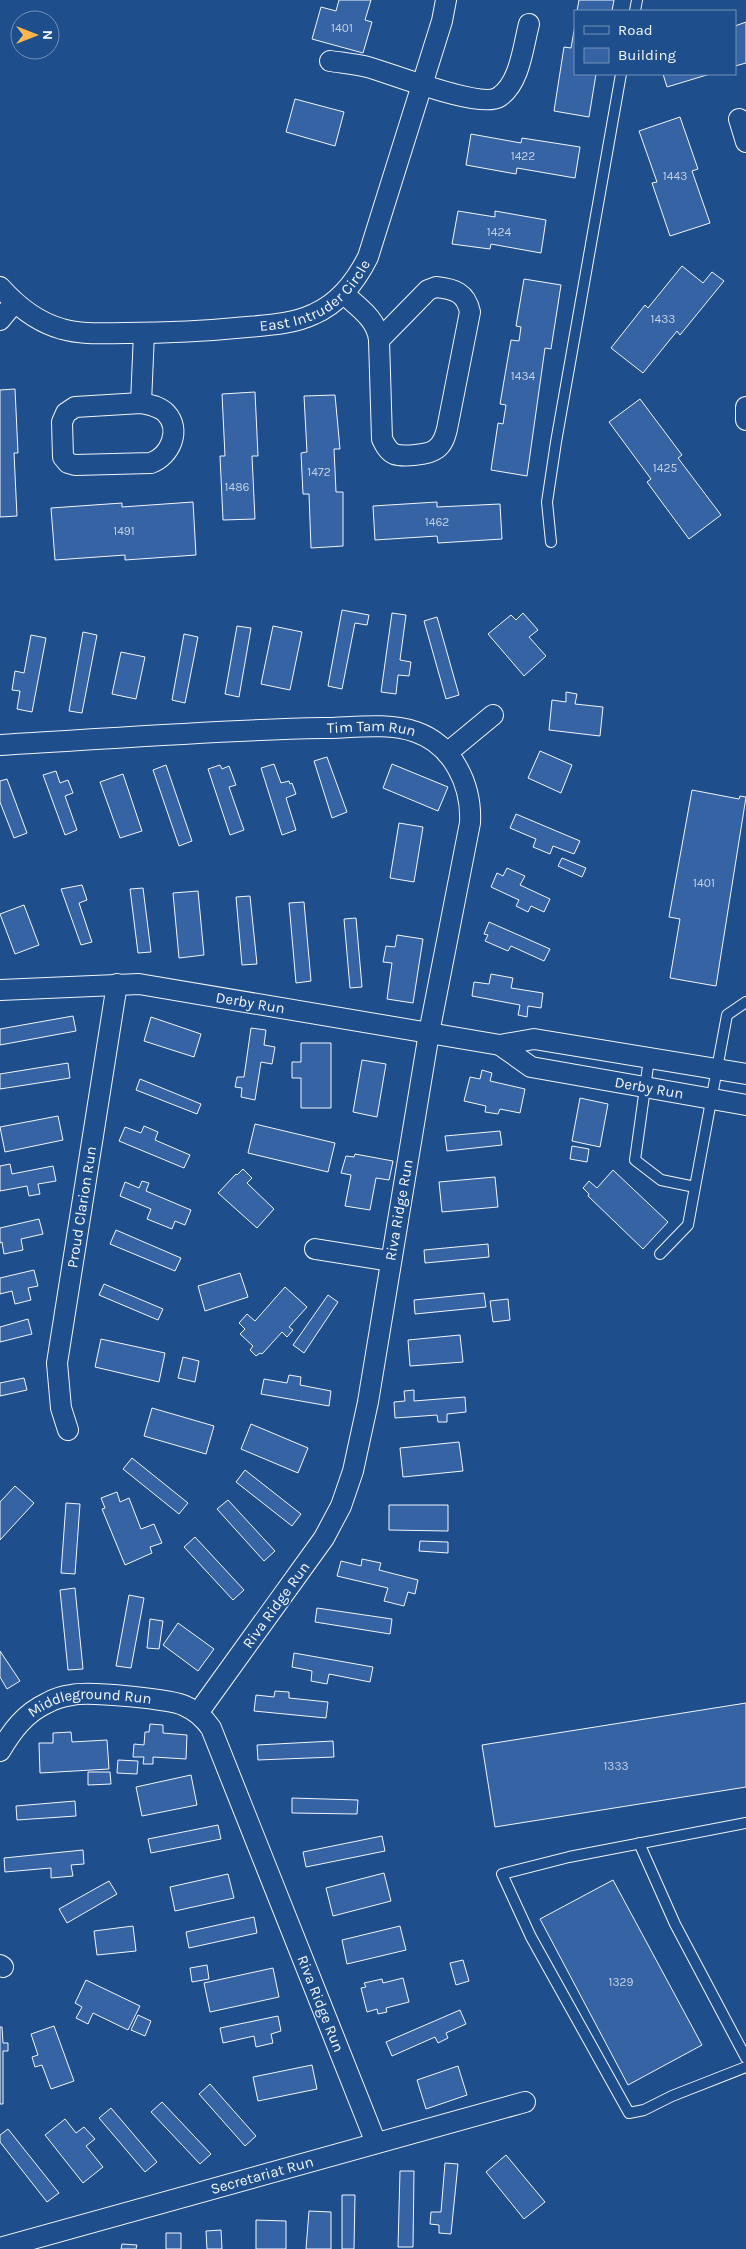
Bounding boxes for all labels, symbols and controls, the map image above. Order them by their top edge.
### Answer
north arrow [10,10,60,60]
legend [574,10,736,75]
house number: 1401 [331,21,353,35]
text: Road [618,21,653,39]
text: N [39,30,56,40]
text: Building [618,46,676,64]
house number: 1422 [511,149,535,163]
house number: 1443 [663,169,687,183]
house number: 1424 [487,225,511,239]
street label: East Intruder Circle [259,257,374,335]
house number: 1433 [651,312,675,326]
house number: 1434 [511,369,536,383]
house number: 1425 [653,461,677,475]
house number: 1472 [307,465,331,479]
house number: 1486 [225,480,250,494]
house number: 1462 [425,515,449,529]
house number: 1491 [113,524,135,538]
street label: Tim Tam Run [326,717,418,740]
house number: 1401 [693,876,715,890]
street label: Derby Run [214,988,286,1017]
street label: Derby Run [613,1073,685,1103]
street label: Proud Clarion Run [63,1145,100,1269]
street label: Riva Ridge Run [381,1158,417,1262]
street label: Riva Ridge Run [239,1558,313,1652]
street label: Middleground Run [24,1685,153,1721]
house number: 1333 [603,1759,629,1773]
street label: Riva Ridge Run [293,1953,348,2055]
house number: 1329 [609,1975,634,1989]
street label: Secretariat Run [208,2152,316,2198]

